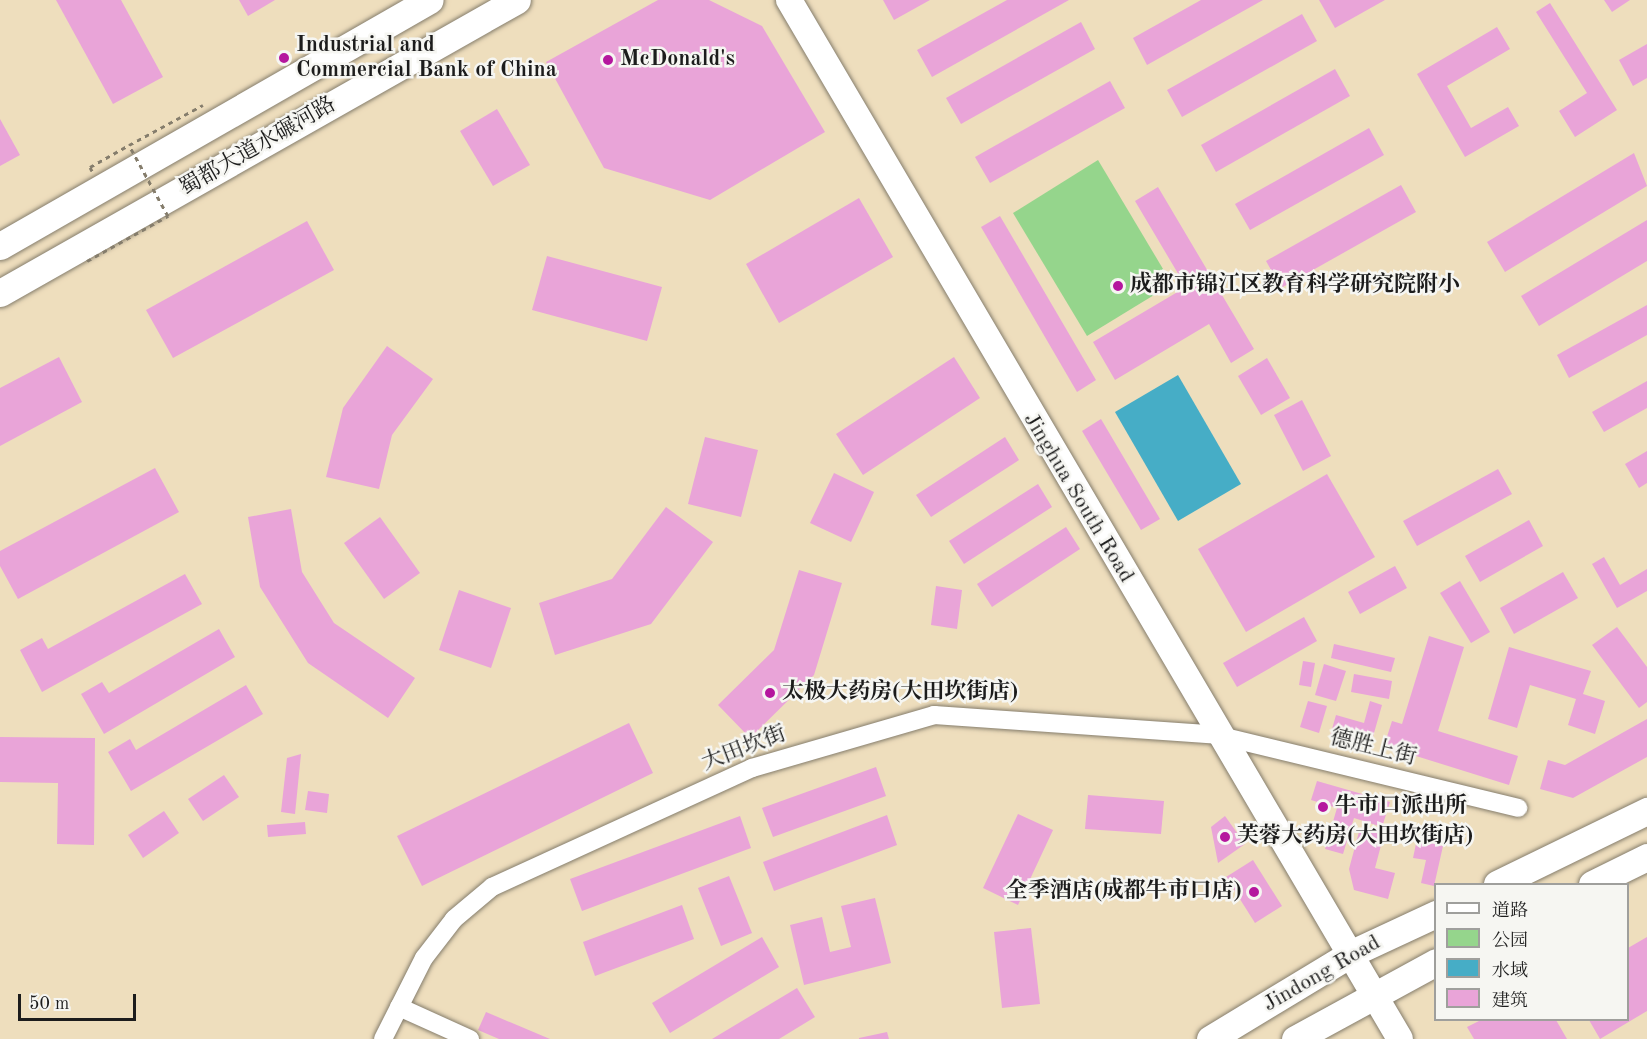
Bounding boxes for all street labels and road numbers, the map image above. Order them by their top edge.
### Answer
street label: 蜀都大道水碾河路 [175,92,341,202]
street label: Jinghua South Road [1017,408,1139,588]
street label: 大田坎街 [698,721,790,777]
street label: 德胜上街 [1327,725,1419,771]
street label: Jindong Road [1259,930,1385,1018]

